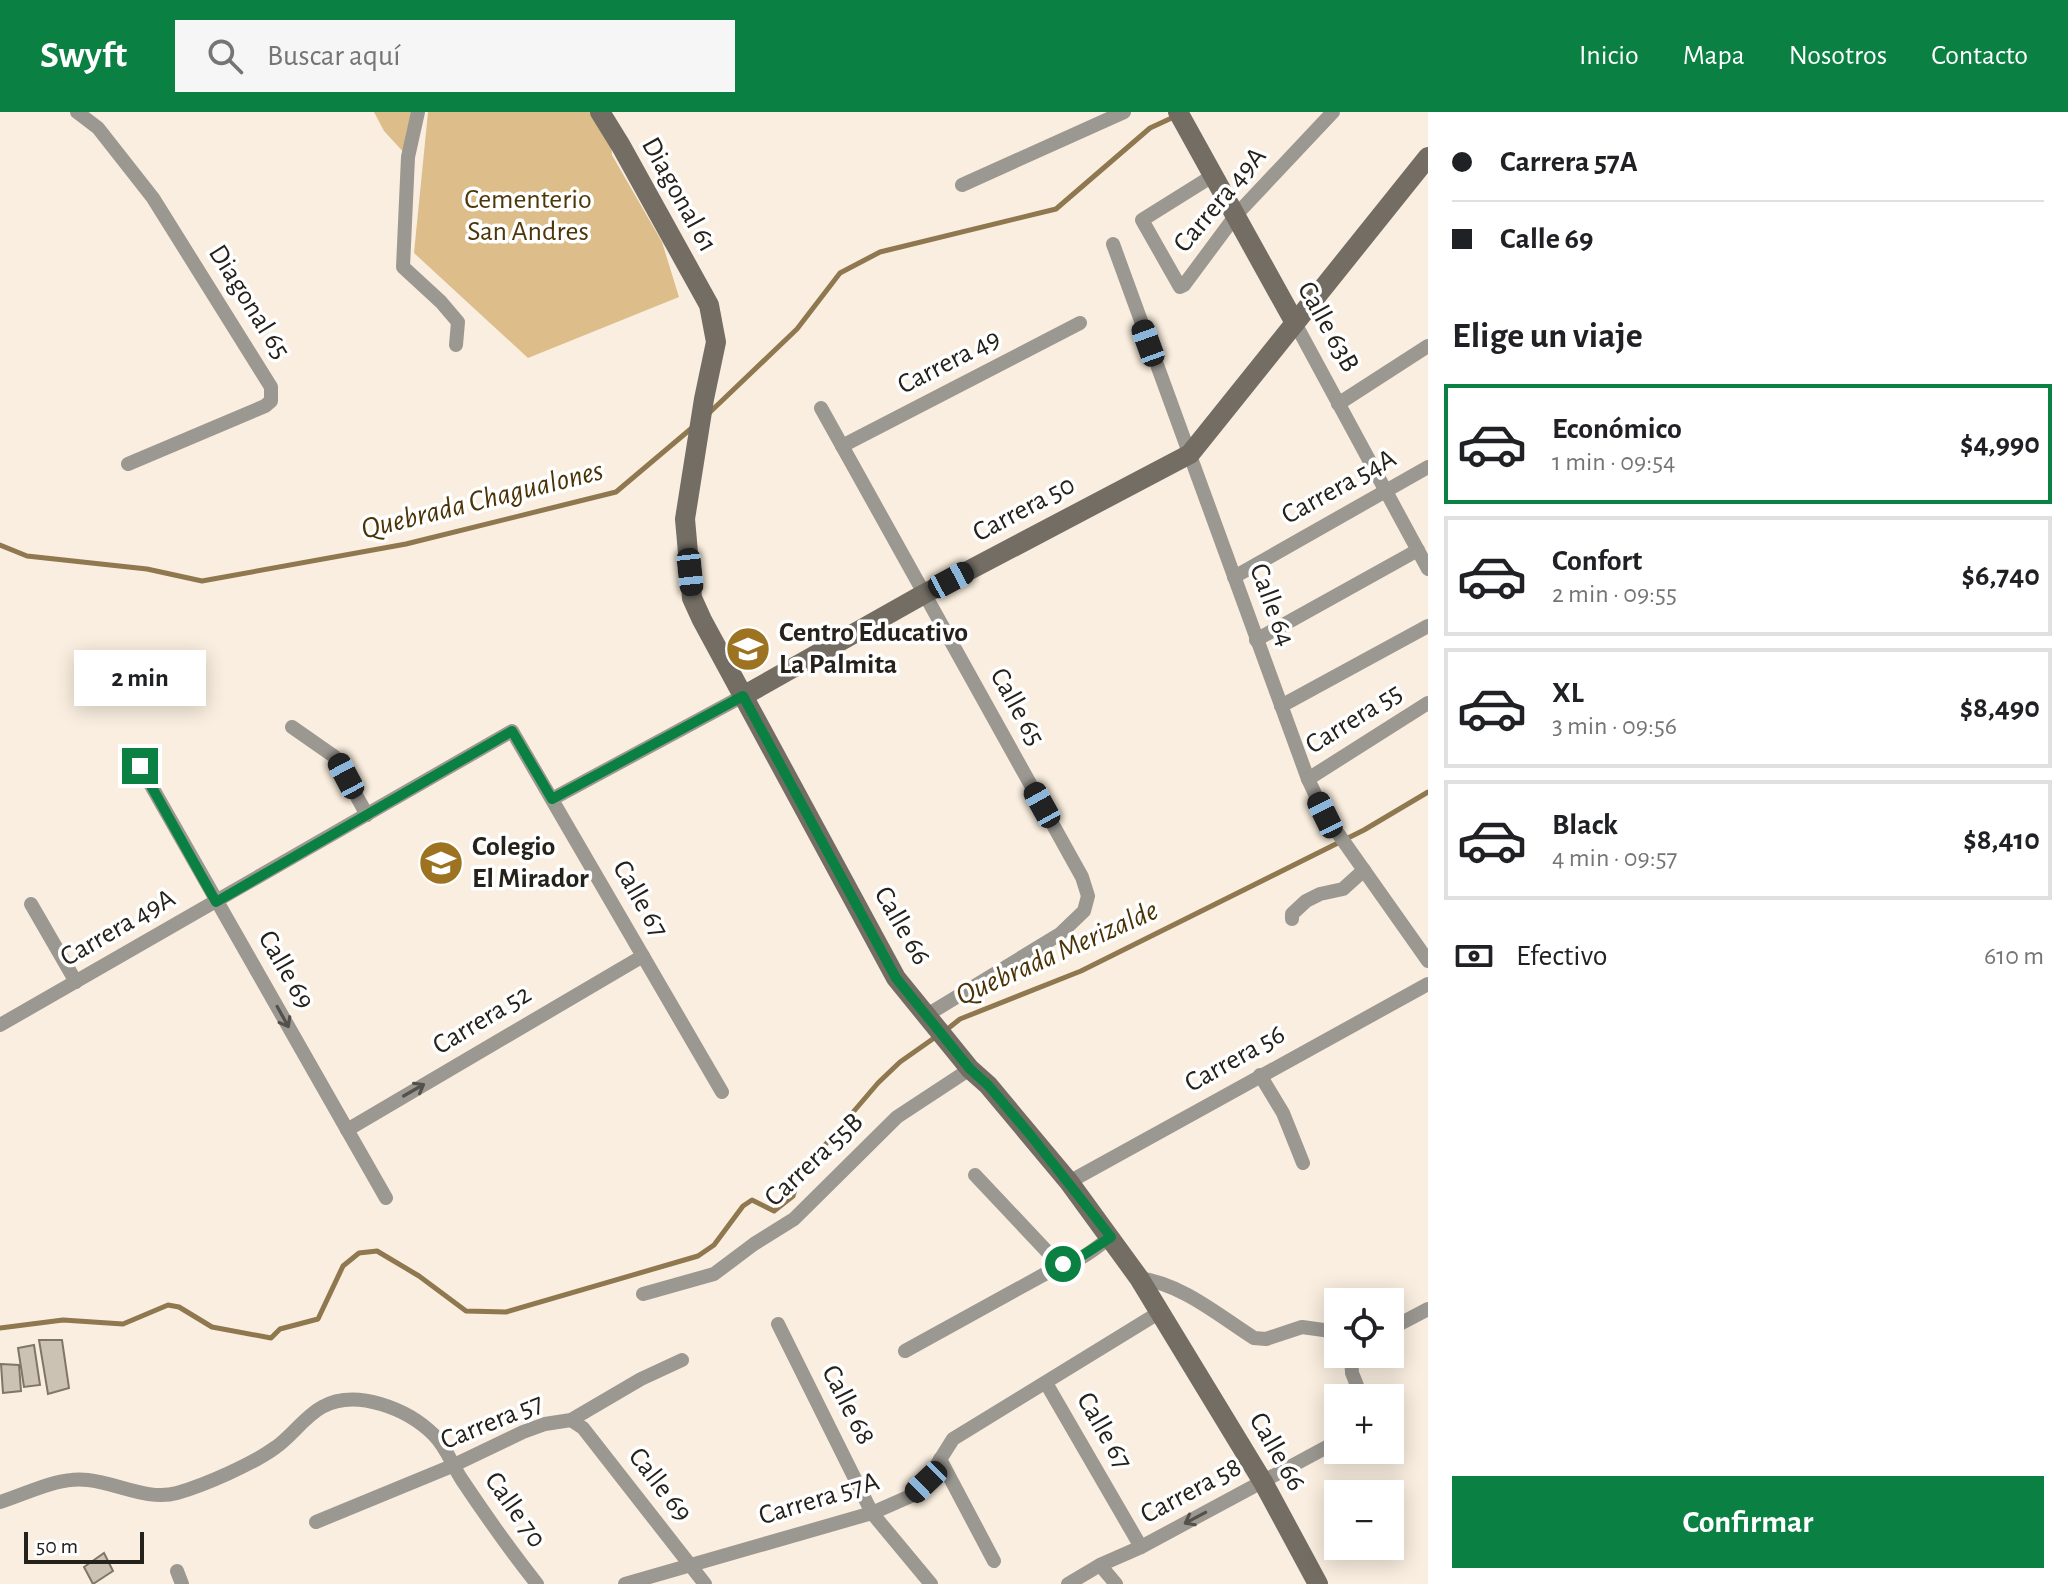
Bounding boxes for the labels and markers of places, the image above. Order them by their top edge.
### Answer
place label: Centro Educativo La Palmita [779,619,968,679]
school or university icon: Centro Educativo La Palmita [724,625,772,673]
place label: Colegio El Mirador [472,833,589,893]
school or university icon: Colegio El Mirador [417,839,465,887]

